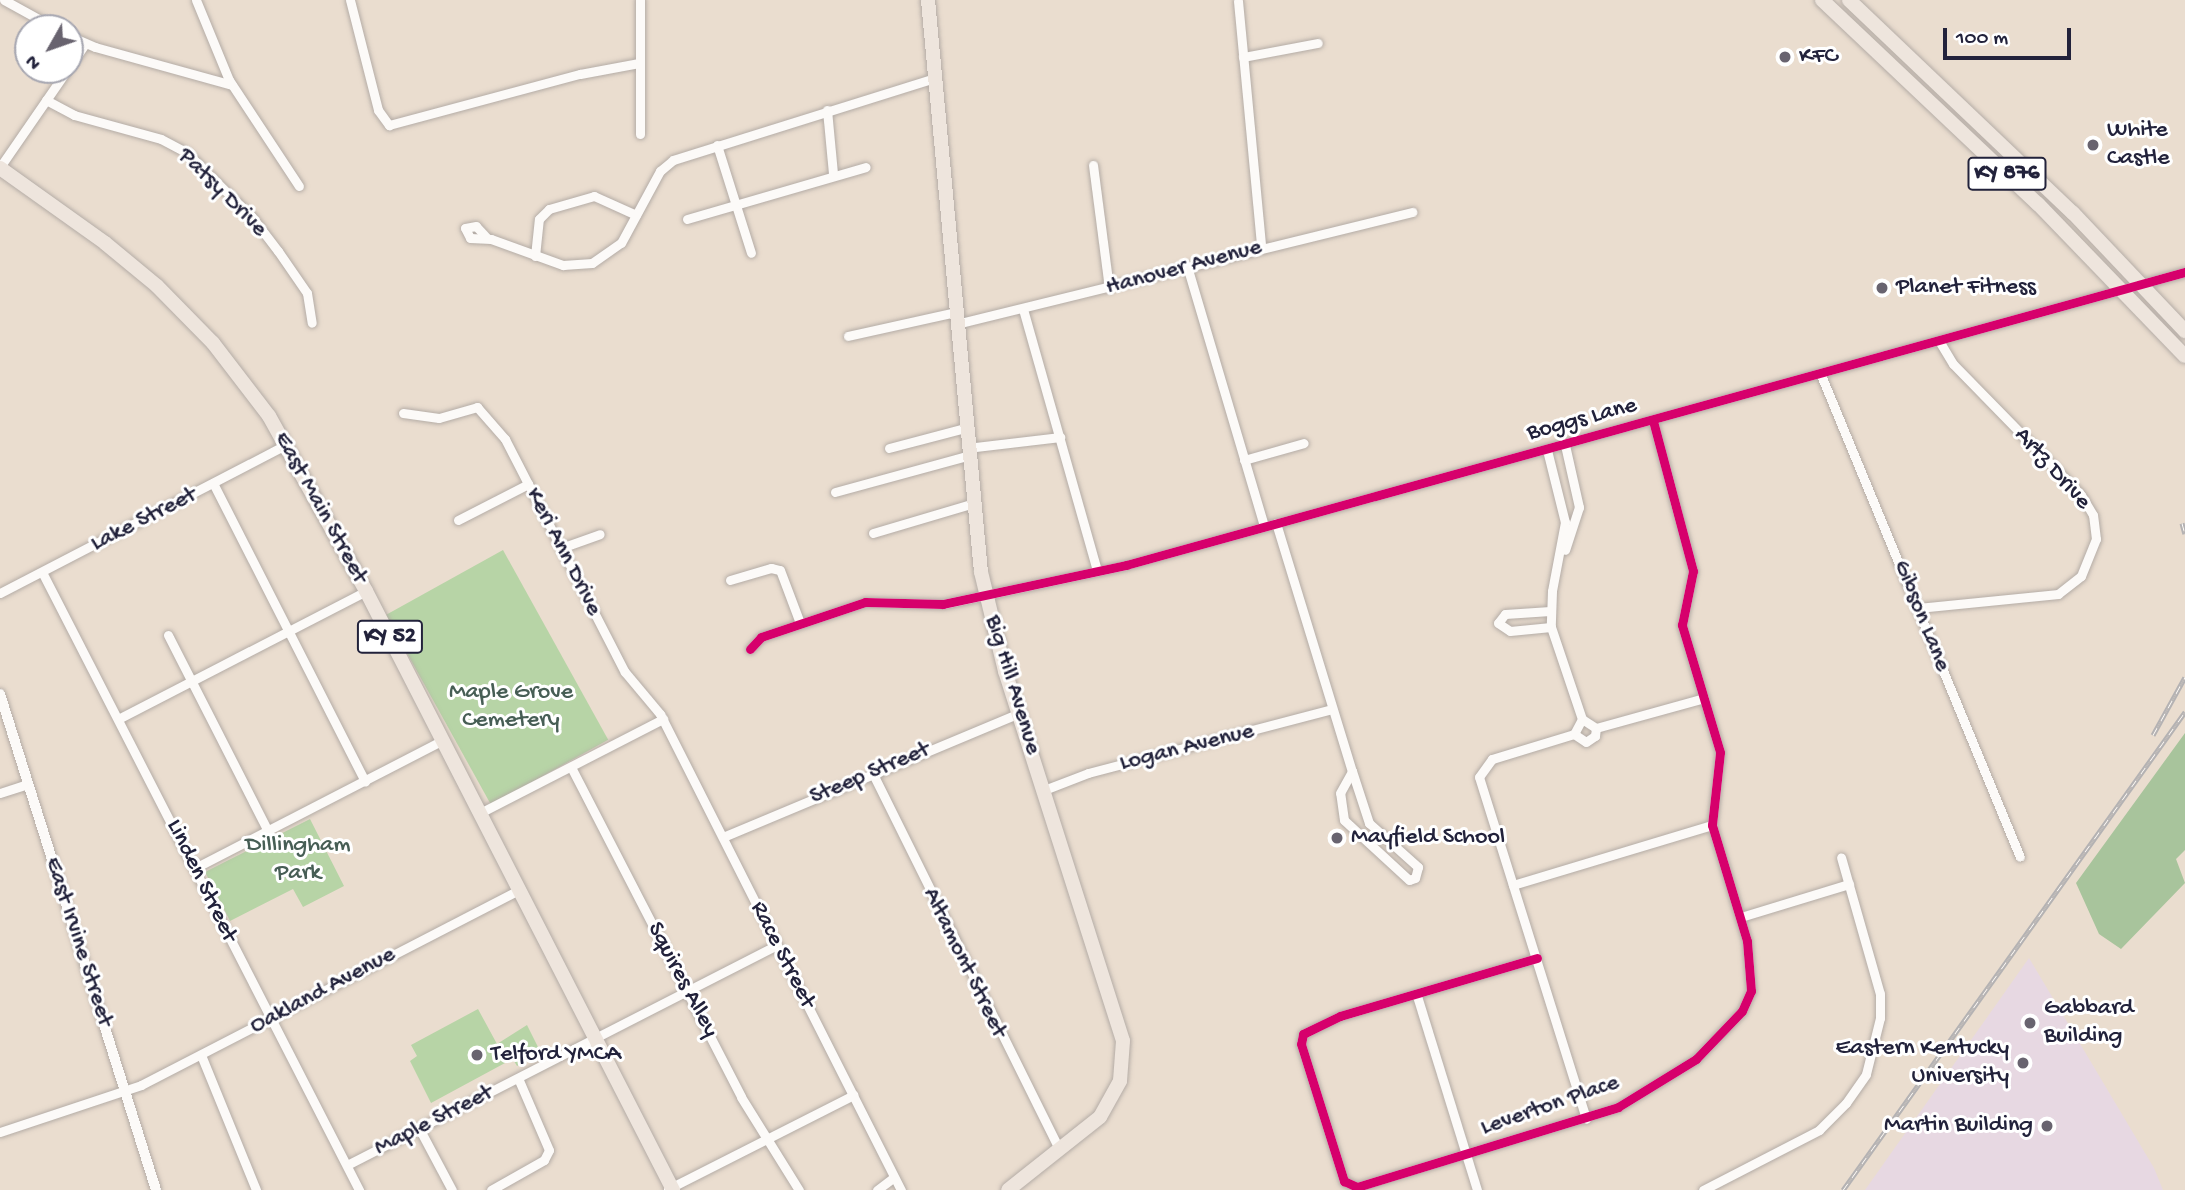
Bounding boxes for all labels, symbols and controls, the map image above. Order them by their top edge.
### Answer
north arrow [14,14,84,84]
scale bar [1947,14,2075,58]
text: 100 m [1956,27,2008,52]
place label: KFC [1799,43,1838,71]
text: N [21,49,47,74]
marker: KFC [1777,49,1793,65]
place label: White Castle [2107,117,2170,173]
marker: White Castle [2085,137,2101,153]
street label: Patsy Drive [171,142,273,244]
road number: KY 876 [1967,154,2047,194]
street label: Hanover Avenue [1103,233,1265,303]
place label: Planet Fitness [1896,274,2036,302]
marker: Planet Fitness [1874,280,1890,296]
street label: Boggs Lane [1524,392,1640,448]
street label: Artz Drive [2007,422,2097,516]
street label: East Main Street [266,427,374,589]
street label: Lake Street [86,481,202,559]
street label: Keri Ann Drive [518,483,608,621]
street label: Gibson Lane [1886,556,1956,676]
street label: Big Hill Avenue [977,612,1047,758]
road number: KY 52 [357,618,423,656]
park label: Maple Grove Cemetery [449,679,573,735]
street label: Logan Avenue [1117,717,1257,779]
street label: Steep Street [806,736,934,812]
street label: Linden Street [159,815,243,947]
place label: Mayfield School [1351,824,1505,852]
marker: Mayfield School [1329,830,1345,846]
park label: Dillingham Park [246,832,350,888]
street label: East Irvine Street [37,854,119,1030]
street label: Altamont Street [915,883,1013,1043]
street label: Race Street [743,897,821,1013]
street label: Squires Alley [640,917,724,1043]
street label: Oakland Avenue [245,941,401,1041]
place label: Gabbard Building [2044,995,2134,1051]
marker: Gabbard Building [2022,1015,2038,1031]
place label: Eastern Kentucky University [1835,1035,2009,1091]
place label: Telford YMCA [491,1041,621,1069]
marker: Telford YMCA [469,1047,485,1063]
marker: Eastern Kentucky University [2015,1055,2031,1071]
street label: Leverton Place [1477,1069,1623,1143]
street label: Maple Street [370,1079,498,1163]
place label: Martin Building [1884,1112,2033,1140]
marker: Martin Building [2039,1118,2055,1134]

